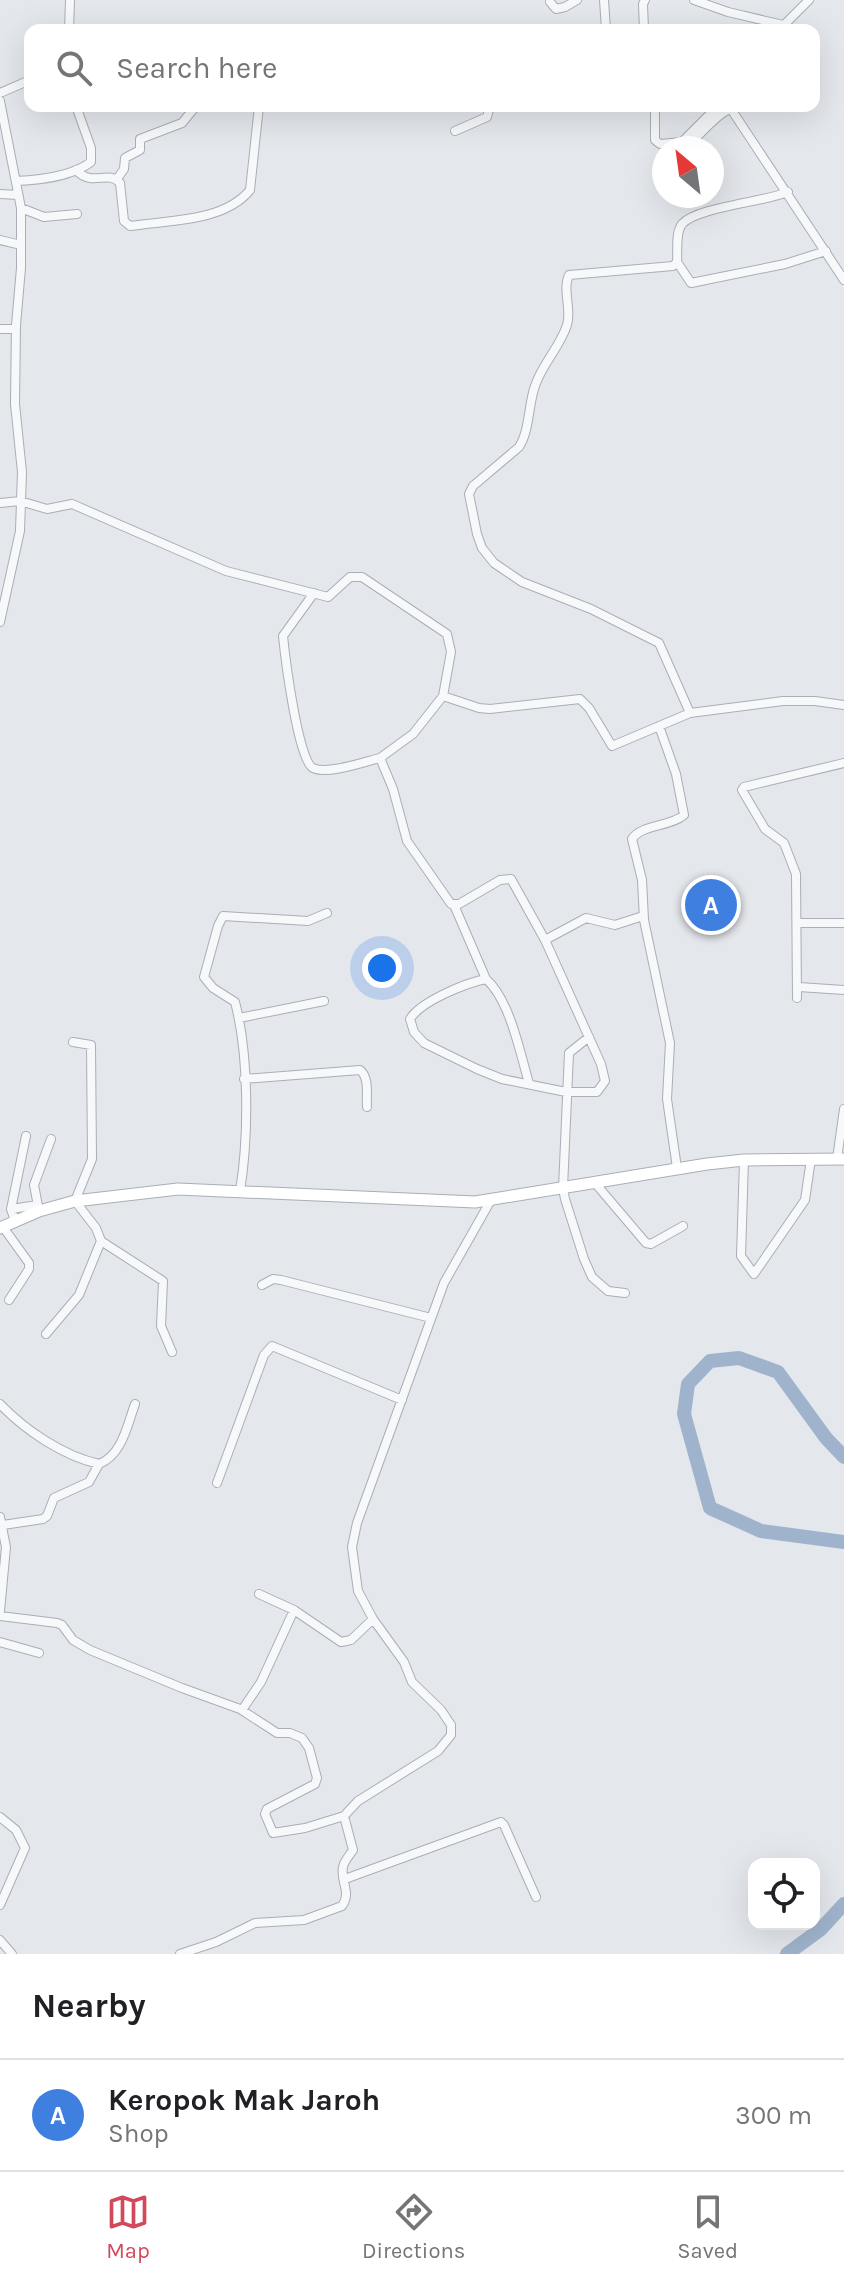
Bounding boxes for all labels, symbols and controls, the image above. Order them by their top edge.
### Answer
search box [24,24,820,112]
icon: search [52,46,96,90]
text: Search here [116,50,277,86]
north arrow [652,136,724,208]
pin: A [685,875,737,935]
your location [362,948,402,988]
map controls [748,1858,820,1930]
button: locate [748,1858,820,1930]
text: Nearby [32,1986,146,2026]
text: Keropok Mak Jaroh [108,2082,380,2118]
text: A [50,2100,66,2131]
text: 300 m [735,2100,812,2131]
text: Shop [108,2118,169,2149]
tab: Map [106,2190,150,2264]
tab: Directions [362,2190,465,2264]
tab: Saved [677,2190,738,2264]

